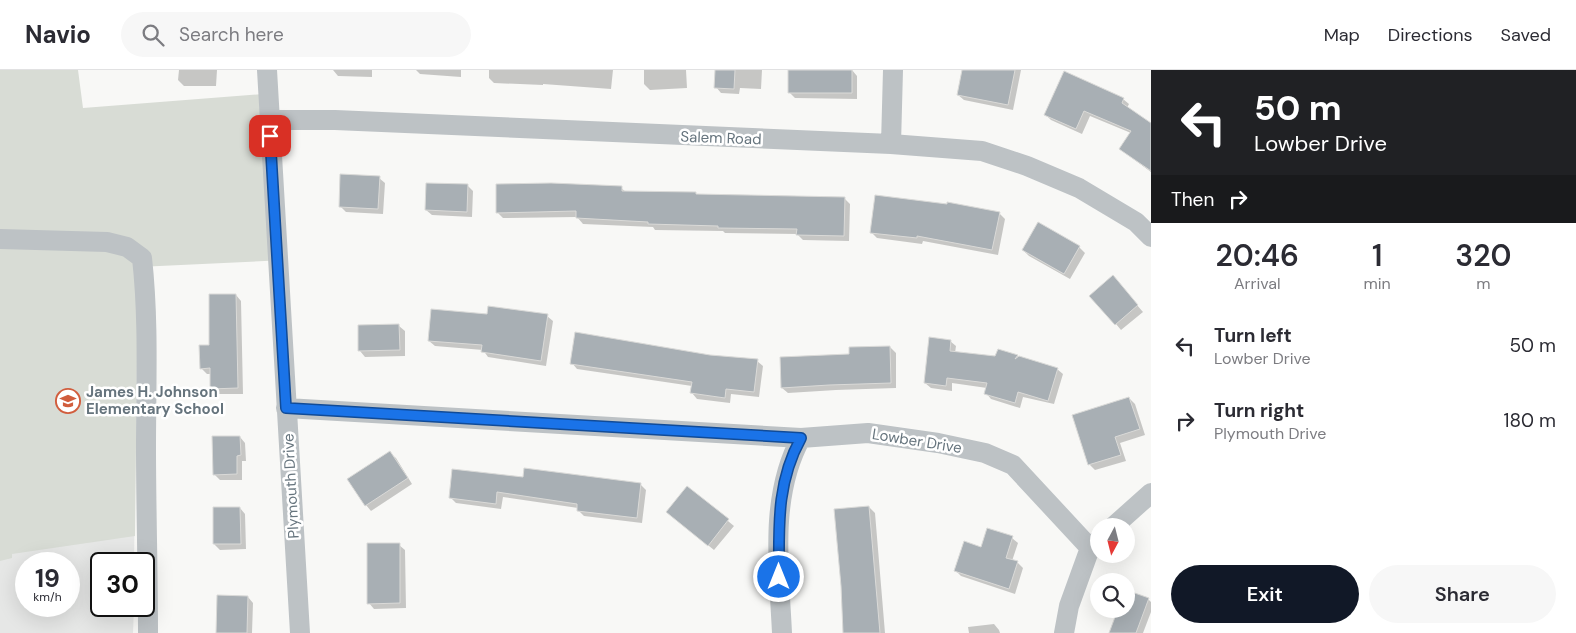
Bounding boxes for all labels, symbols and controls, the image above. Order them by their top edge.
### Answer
search box [121,12,471,57]
text: Navio [25,19,91,50]
icon: search [139,21,167,49]
text: Search here [179,22,284,47]
text: Map [1324,23,1360,47]
text: Directions [1388,23,1473,47]
text: Saved [1501,23,1551,47]
text: 50 m [1254,85,1342,131]
icon: left [1171,90,1236,155]
pin [249,115,291,157]
icon: arrive [256,122,284,150]
street label: Salem Road [680,127,762,149]
text: Lowber Drive [1254,129,1387,158]
icon: right [1224,185,1252,213]
text: Then [1171,187,1214,212]
text: 20:46 [1216,236,1299,275]
text: 1 [1372,236,1382,275]
text: 320 [1455,236,1511,275]
text: Arrival [1234,273,1281,294]
text: min [1364,273,1391,294]
text: m [1476,273,1491,294]
text: Turn left [1214,323,1292,348]
icon: left [1171,332,1199,360]
text: 50 m [1509,333,1556,358]
text: Lowber Drive [1214,348,1311,369]
place label: James H. Johnson Elementary School [86,382,224,419]
school or university icon: James H. Johnson Elementary School [55,388,81,414]
text: Turn right [1214,398,1304,423]
icon: right [1171,407,1199,435]
text: 180 m [1504,408,1556,433]
text: Plymouth Drive [1214,423,1326,444]
street label: Lowber Drive [871,424,963,458]
street label: Plymouth Drive [278,433,304,539]
north arrow [1090,518,1135,562]
map controls [1090,518,1135,618]
position arrow [752,550,804,602]
speed limit sign: 30 [90,552,155,617]
text: 19 [35,562,60,595]
button: Exit [1171,565,1359,623]
button: Share [1369,565,1556,623]
button: search [1090,573,1135,618]
text: km/h [33,589,62,605]

